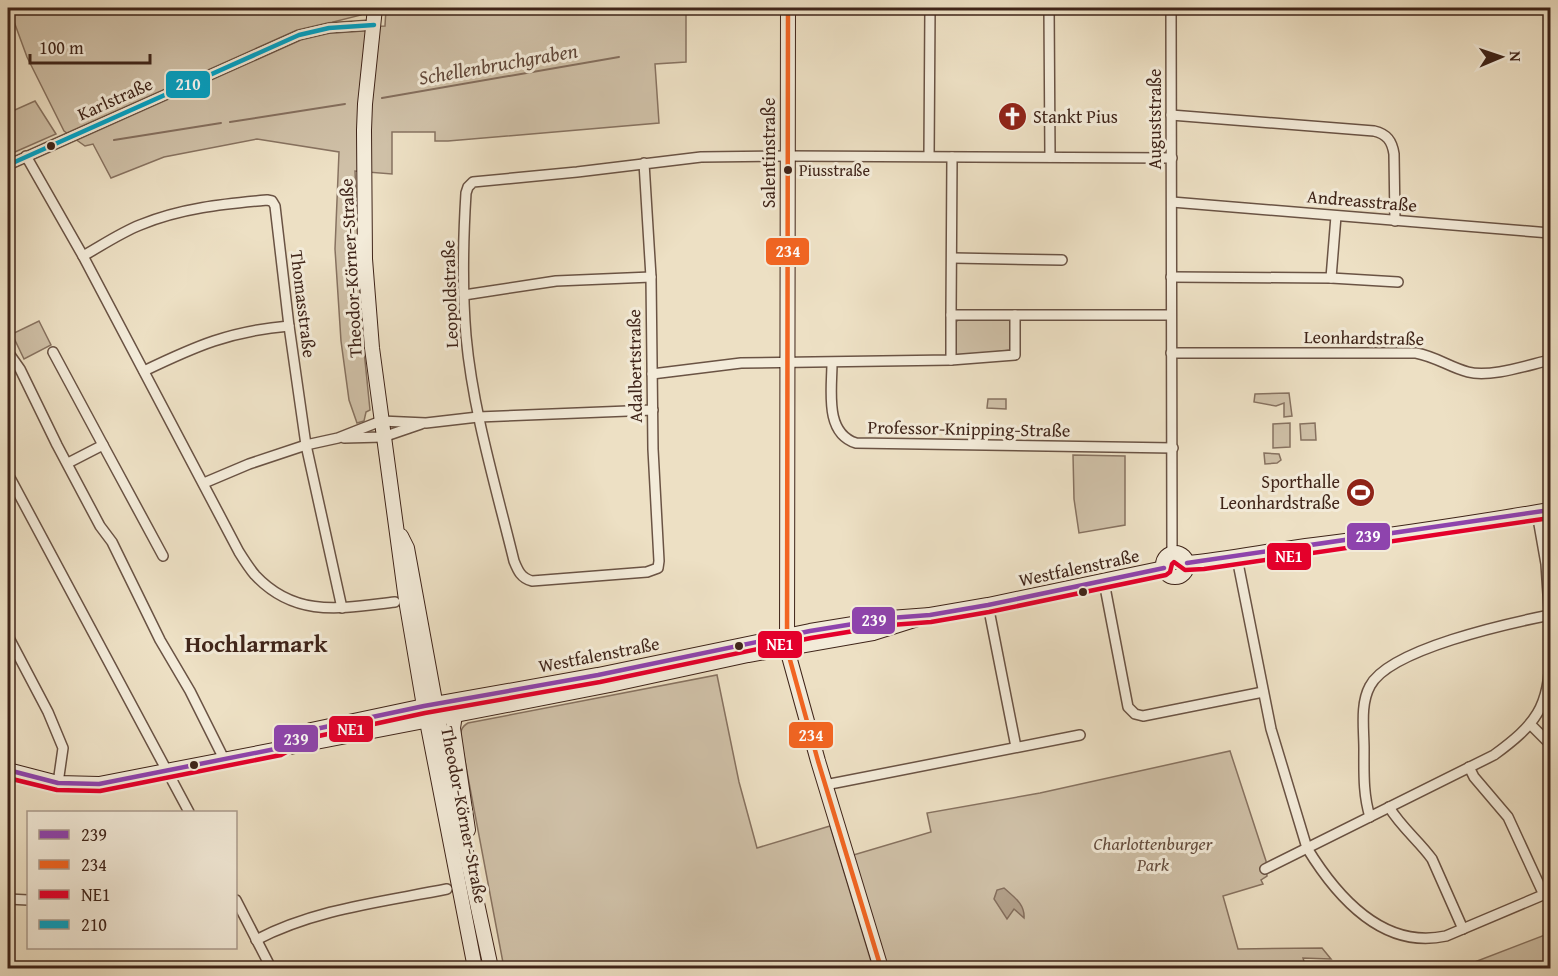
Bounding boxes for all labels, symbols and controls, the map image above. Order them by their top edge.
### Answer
scale bar [30,27,150,65]
north arrow [1471,27,1531,87]
text: 100 m [39,34,84,61]
water label: Schellenbruchgraben [416,35,580,92]
text: N [1504,51,1528,63]
street label: Auguststraße [1141,68,1168,170]
street label: Karlstraße [73,70,157,127]
line badge: 210 [165,70,211,99]
text: 210 [176,72,200,96]
street label: Salentinstraße [755,98,782,208]
church icon: Stankt Pius [996,101,1028,133]
place label: Stankt Pius [1033,103,1118,130]
unlabelled marker [45,140,57,152]
place label: Piusstraße [799,158,870,182]
marker: Piusstraße [782,164,794,176]
street label: Theodor-Körner-Straße [332,178,369,358]
street label: Andreasstraße [1306,182,1418,219]
line badge: 234 [765,237,810,266]
street label: Leopoldstraße [434,239,465,349]
text: 234 [776,239,800,263]
street label: Thomasstraße [284,249,323,359]
street label: Adalbertstraße [620,309,649,423]
street label: Leonhardstraße [1304,323,1424,352]
street label: Professor-Knipping-Straße [867,413,1071,444]
place label: Sporthalle Leonhardstraße [1220,468,1340,516]
sports icon: Sporthalle Leonhardstraße [1345,476,1377,508]
line badge: 239 [1346,522,1391,551]
text: 239 [1356,524,1380,548]
street label: Westfalenstraße [1016,542,1142,593]
line badge: NE1 [1266,542,1312,571]
text: NE1 [1275,544,1303,568]
unlabelled marker [1077,586,1089,598]
line badge: 239 [851,606,896,635]
text: 239 [862,608,886,632]
district label: Hochlarmark [185,626,328,661]
street label: Westfalenstraße [536,630,662,679]
line badge: NE1 [757,630,803,659]
text: NE1 [766,632,794,656]
unlabelled marker [733,640,745,652]
line badge: NE1 [328,715,374,743]
text: NE1 [337,717,365,741]
line badge: 234 [788,721,834,749]
text: 234 [799,723,823,747]
line badge: 239 [273,724,319,753]
street label: Theodor-Körner-Straße [434,724,495,906]
text: 239 [284,727,308,751]
unlabelled marker [188,759,200,771]
legend [27,811,237,949]
text: 239 [81,821,107,848]
park label: Charlottenburger Park [1093,830,1214,878]
text: 234 [81,851,107,878]
text: NE1 [81,881,111,908]
text: 210 [81,911,107,938]

